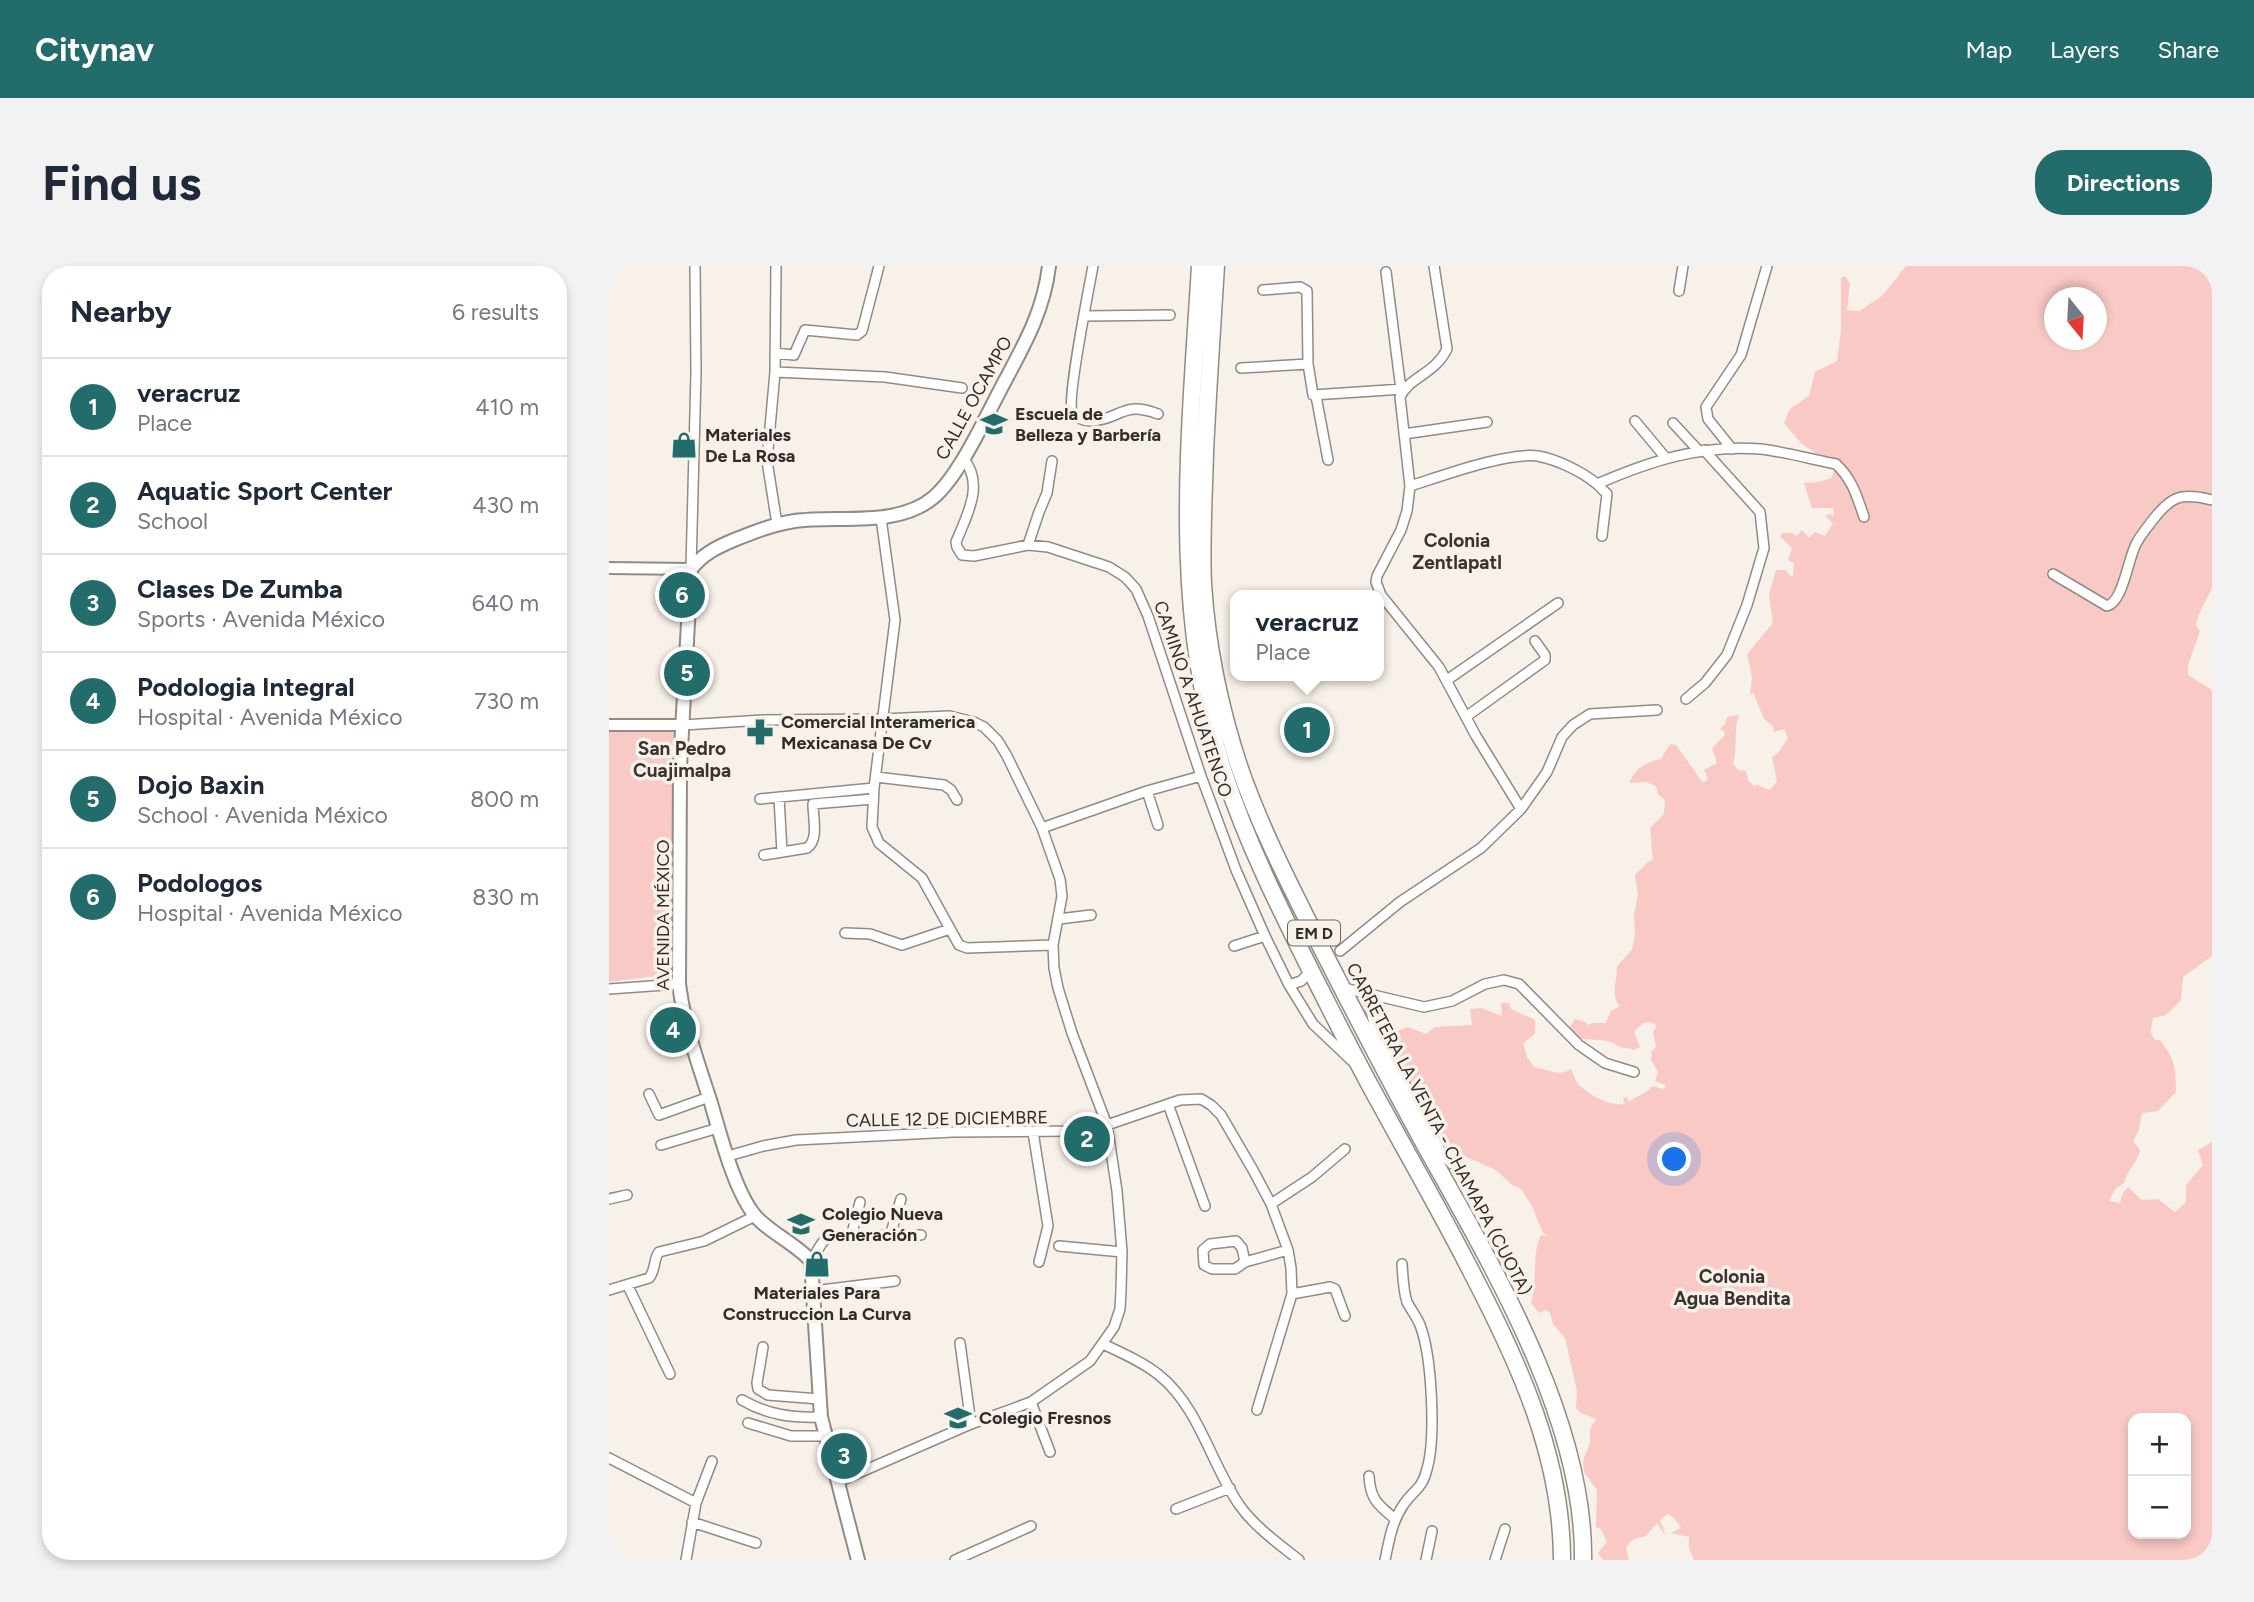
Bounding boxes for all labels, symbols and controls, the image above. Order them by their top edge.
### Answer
text: Citynav [35,30,154,69]
text: Map [1965,35,2012,64]
text: Layers [2050,35,2119,64]
text: Share [2157,35,2219,64]
button: Directions [2035,150,2212,215]
text: Find us [42,153,201,212]
north arrow [2044,287,2107,350]
text: Nearby [70,293,172,330]
text: 6 results [452,298,539,326]
street label: CALLE OCAMPO [931,332,1017,464]
text: veracruz [137,377,240,409]
text: 1 [88,393,98,421]
text: 410 m [475,393,539,421]
place label: Escuela de Belleza y Barbería [1015,403,1161,446]
text: Place [137,409,192,437]
school or university icon: Escuela de Belleza y Barbería [979,409,1009,439]
place label: Materiales De La Rosa [705,424,795,467]
shop icon: Materiales De La Rosa [669,430,699,460]
text: Aquatic Sport Center [137,475,392,507]
text: 2 [86,491,100,519]
text: 430 m [472,491,539,519]
text: School [137,507,208,535]
district label: Colonia Zentlapatl [1412,529,1502,574]
pin: 6 [659,569,705,621]
text: Clases De Zumba [137,573,343,605]
text: 3 [87,589,99,617]
text: 640 m [472,589,539,617]
popup [1230,590,1384,681]
street label: CAMINO A AHUATENCO [1149,598,1237,800]
text: Sports · Avenida México [137,605,385,633]
text: veracruz [1255,606,1359,638]
text: Place [1255,638,1310,666]
pin: 5 [664,647,710,699]
text: Podologia Integral [137,671,355,703]
text: 4 [86,687,100,715]
text: 730 m [474,687,539,715]
text: Hospital · Avenida México [137,703,402,731]
pin: 1 [1284,704,1330,756]
place label: Comercial Interamerica Mexicanasa De Cv [781,711,975,754]
pharmacy icon: Comercial Interamerica Mexicanasa De Cv [745,717,775,747]
district label: San Pedro Cuajimalpa [633,737,731,782]
text: Dojo Baxin [137,769,264,801]
text: 5 [86,785,100,813]
text: 800 m [470,785,539,813]
text: School · Avenida México [137,801,388,829]
street label: AVENIDA MÉXICO [652,839,674,991]
text: Podologos [137,867,262,899]
text: 6 [86,883,100,911]
text: 830 m [472,883,539,911]
text: Hospital · Avenida México [137,899,402,927]
road number: EM D [1288,920,1340,946]
street label: CARRETERA LA VENTA - CHAMAPA (CUOTA) [1342,959,1536,1299]
pin: 4 [650,1004,696,1056]
street label: CALLE 12 DE DICIEMBRE [846,1106,1048,1132]
pin: 2 [1064,1113,1110,1165]
your location [1657,1142,1691,1176]
place label: Colegio Nueva Generación [822,1203,943,1246]
school or university icon: Colegio Nueva Generación [786,1209,816,1239]
shop icon: Materiales Para Construccion La Curva [802,1249,832,1279]
district label: Colonia Agua Bendita [1673,1265,1791,1310]
place label: Materiales Para Construccion La Curva [723,1282,911,1325]
school or university icon: Colegio Fresnos [943,1403,973,1433]
place label: Colegio Fresnos [979,1407,1112,1429]
map controls [2128,1413,2191,1539]
button: + [2128,1413,2191,1476]
pin: 3 [821,1430,867,1482]
button: − [2128,1476,2191,1539]

